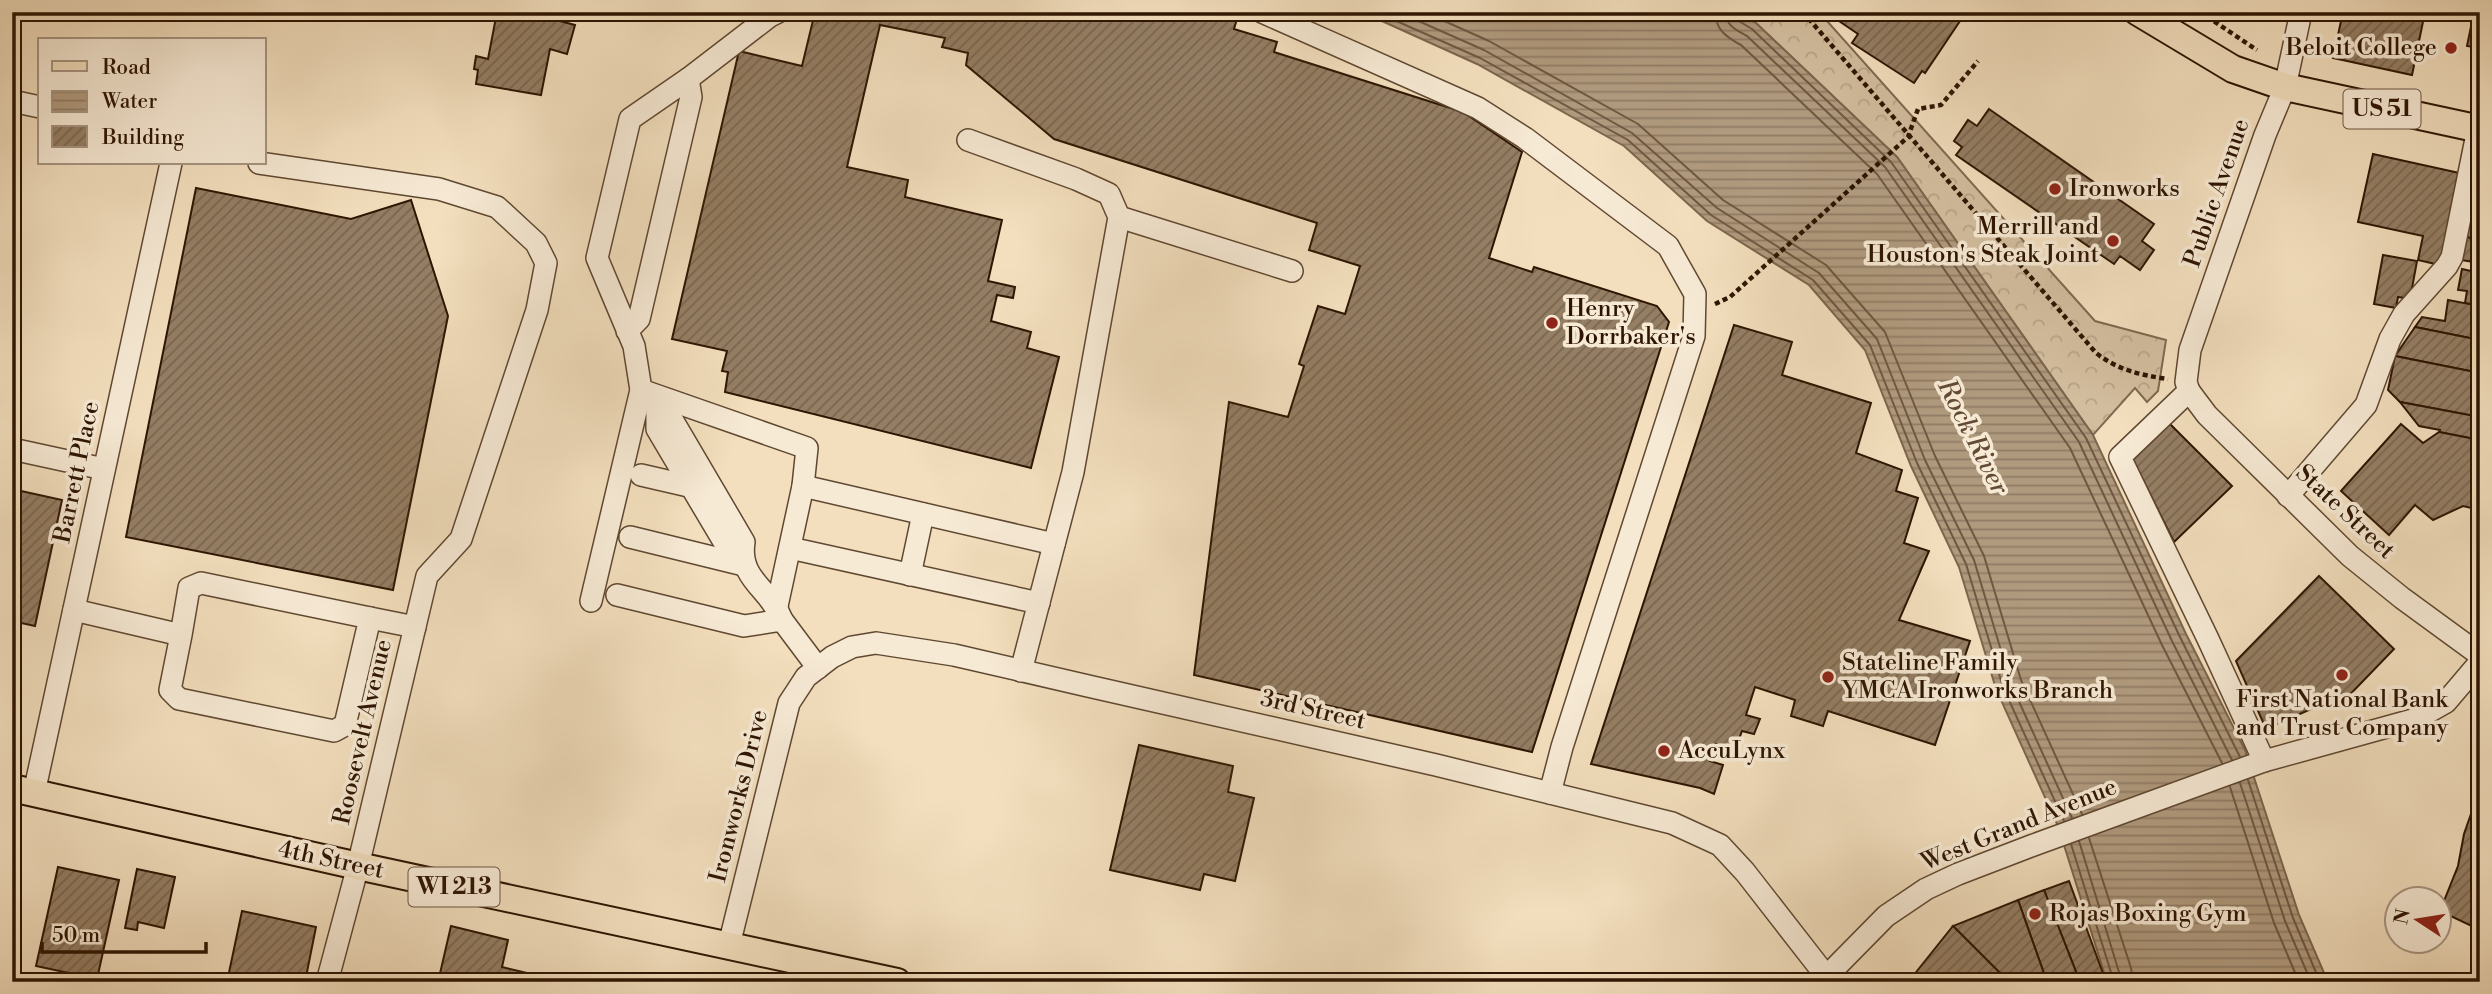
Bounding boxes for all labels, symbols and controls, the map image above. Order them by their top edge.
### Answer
place label: Beloit College [2285,33,2437,63]
legend [38,38,266,164]
marker: Beloit College [2443,40,2459,56]
text: Road [102,55,151,81]
text: Water [101,89,157,115]
road number: US 51 [2344,90,2420,128]
street label: Public Avenue [2178,115,2256,271]
text: Building [101,125,184,151]
place label: Ironworks [2069,174,2180,204]
marker: Ironworks [2047,181,2063,197]
place label: Merrill and Houston's Steak Joint [1867,212,2099,270]
marker: Merrill and Houston's Steak Joint [2105,233,2121,249]
place label: Henry Dorrbaker's [1566,294,1696,352]
marker: Henry Dorrbaker's [1544,315,1560,331]
water label: Rock River [1930,373,2016,501]
street label: Barrett Place [47,398,107,547]
street label: State Street [2289,458,2401,566]
street label: Roosevelt Avenue [327,636,399,828]
place label: Stateline Family YMCA Ironworks Branch [1840,648,2113,706]
marker: First National Bank and Trust Company [2334,667,2350,683]
marker: Stateline Family YMCA Ironworks Branch [1820,669,1836,685]
street label: 3rd Street [1257,683,1369,737]
place label: First National Bank and Trust Company [2236,685,2449,743]
street label: Ironworks Drive [703,707,775,885]
place label: AccuLynx [1677,736,1786,766]
marker: AccuLynx [1656,743,1672,759]
street label: West Grand Avenue [1916,772,2121,878]
street label: 4th Street [275,834,387,886]
road number: WI 213 [408,867,500,906]
north arrow [2384,886,2454,956]
place label: Rojas Boxing Gym [2049,899,2246,929]
marker: Rojas Boxing Gym [2027,906,2043,922]
text: N [2389,907,2416,927]
scale bar [42,910,206,954]
text: 50 m [52,923,100,949]

